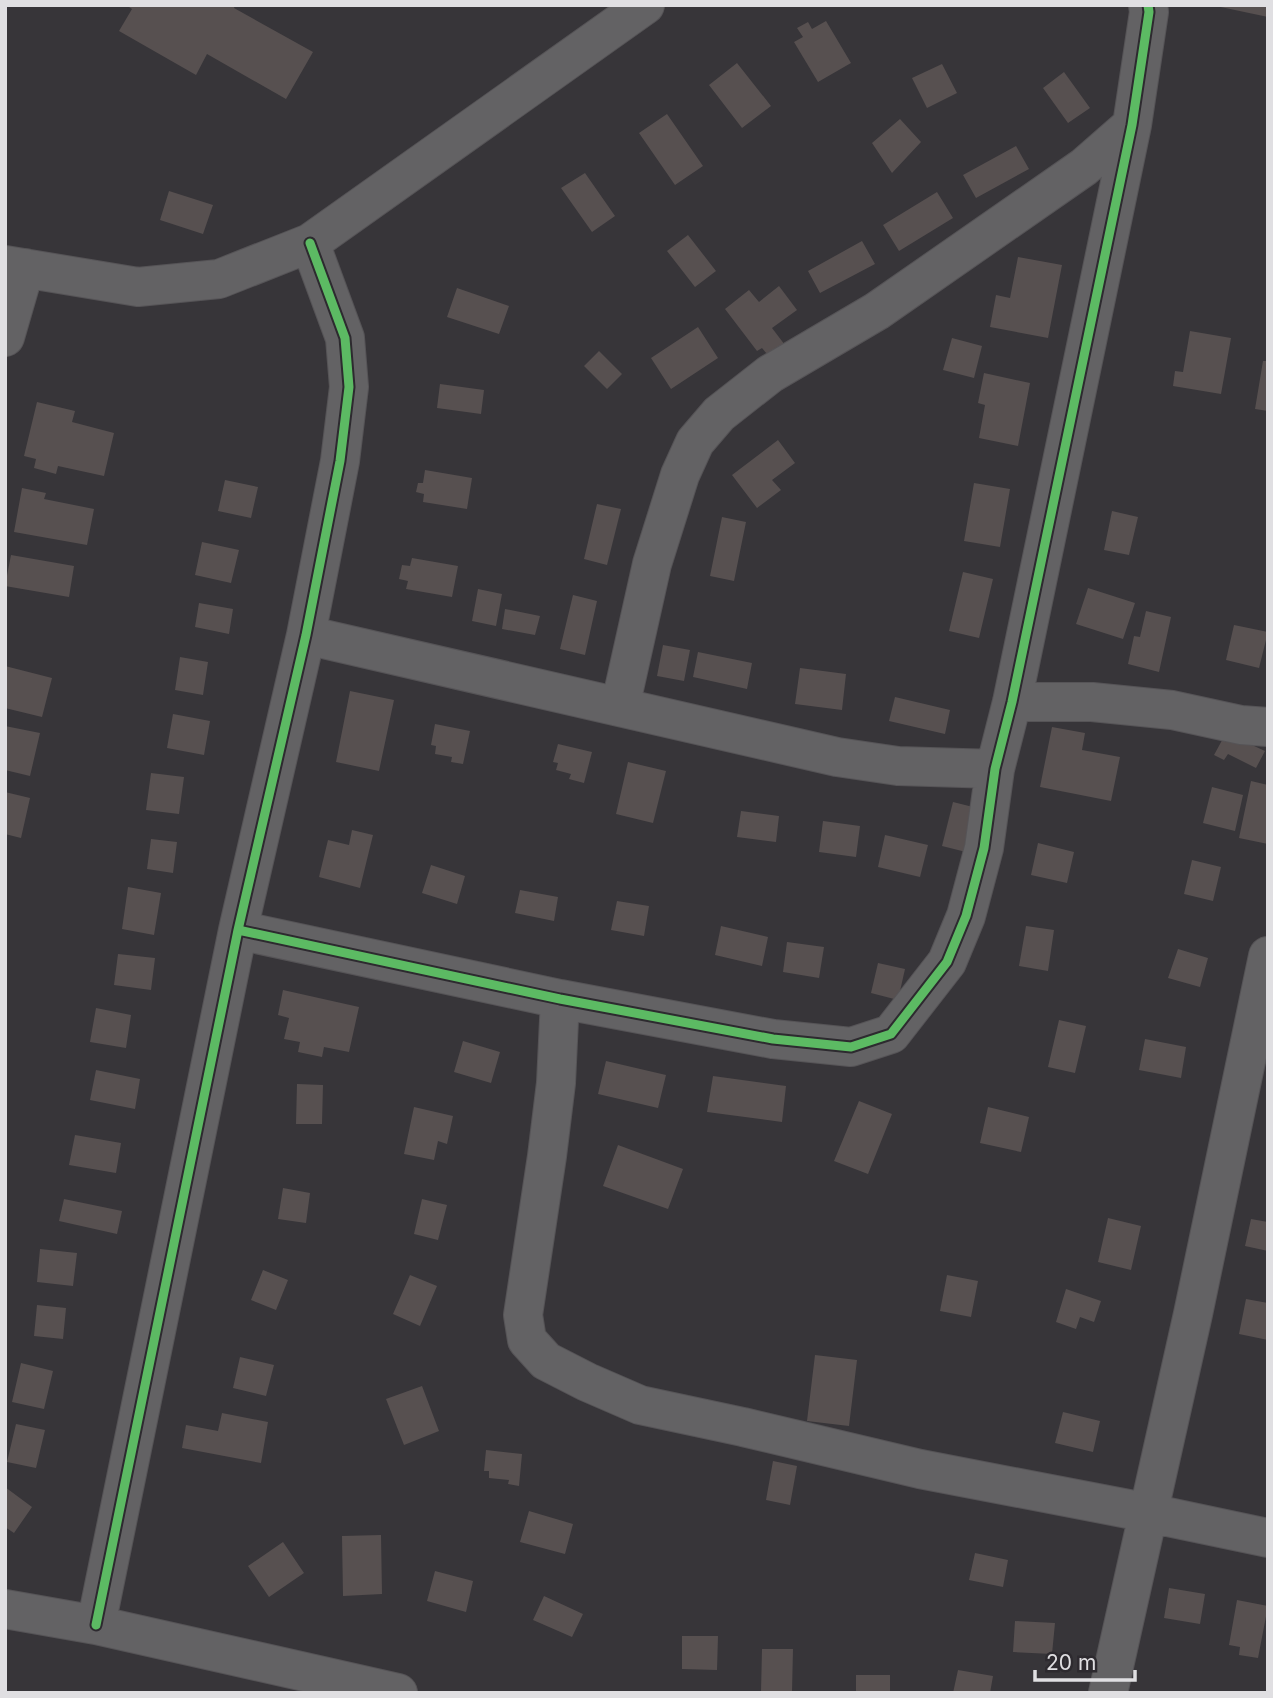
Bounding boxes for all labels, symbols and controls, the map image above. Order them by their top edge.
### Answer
scale bar [1035,1638,1135,1682]
text: 20 m [1046,1650,1096,1675]

